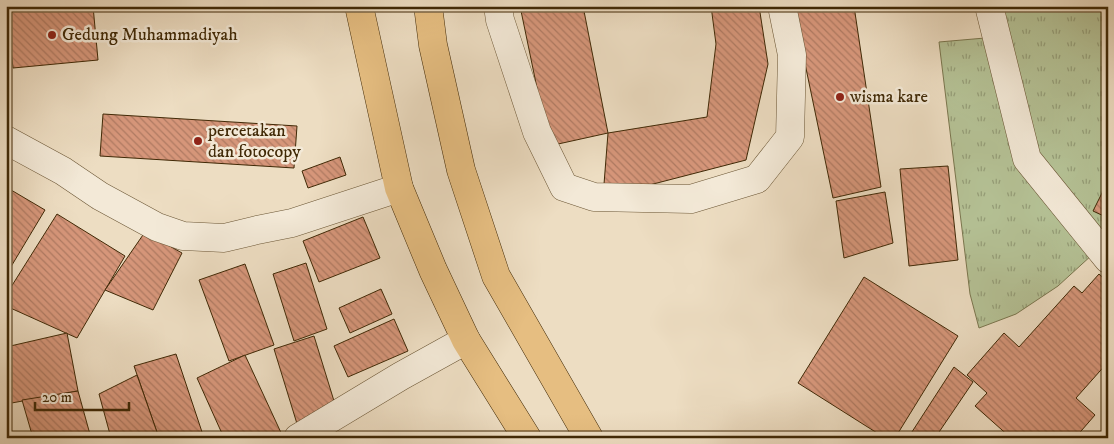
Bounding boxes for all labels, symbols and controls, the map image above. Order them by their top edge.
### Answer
place label: Gedung Muhammadiyah [62,24,238,46]
marker: Gedung Muhammadiyah [46,29,58,41]
place label: wisma kare [849,86,928,108]
marker: wisma kare [834,91,846,103]
place label: percetakan dan fotocopy [207,120,301,163]
marker: percetakan dan fotocopy [192,135,204,147]
scale bar [35,379,129,411]
text: 20 m [42,388,72,407]

